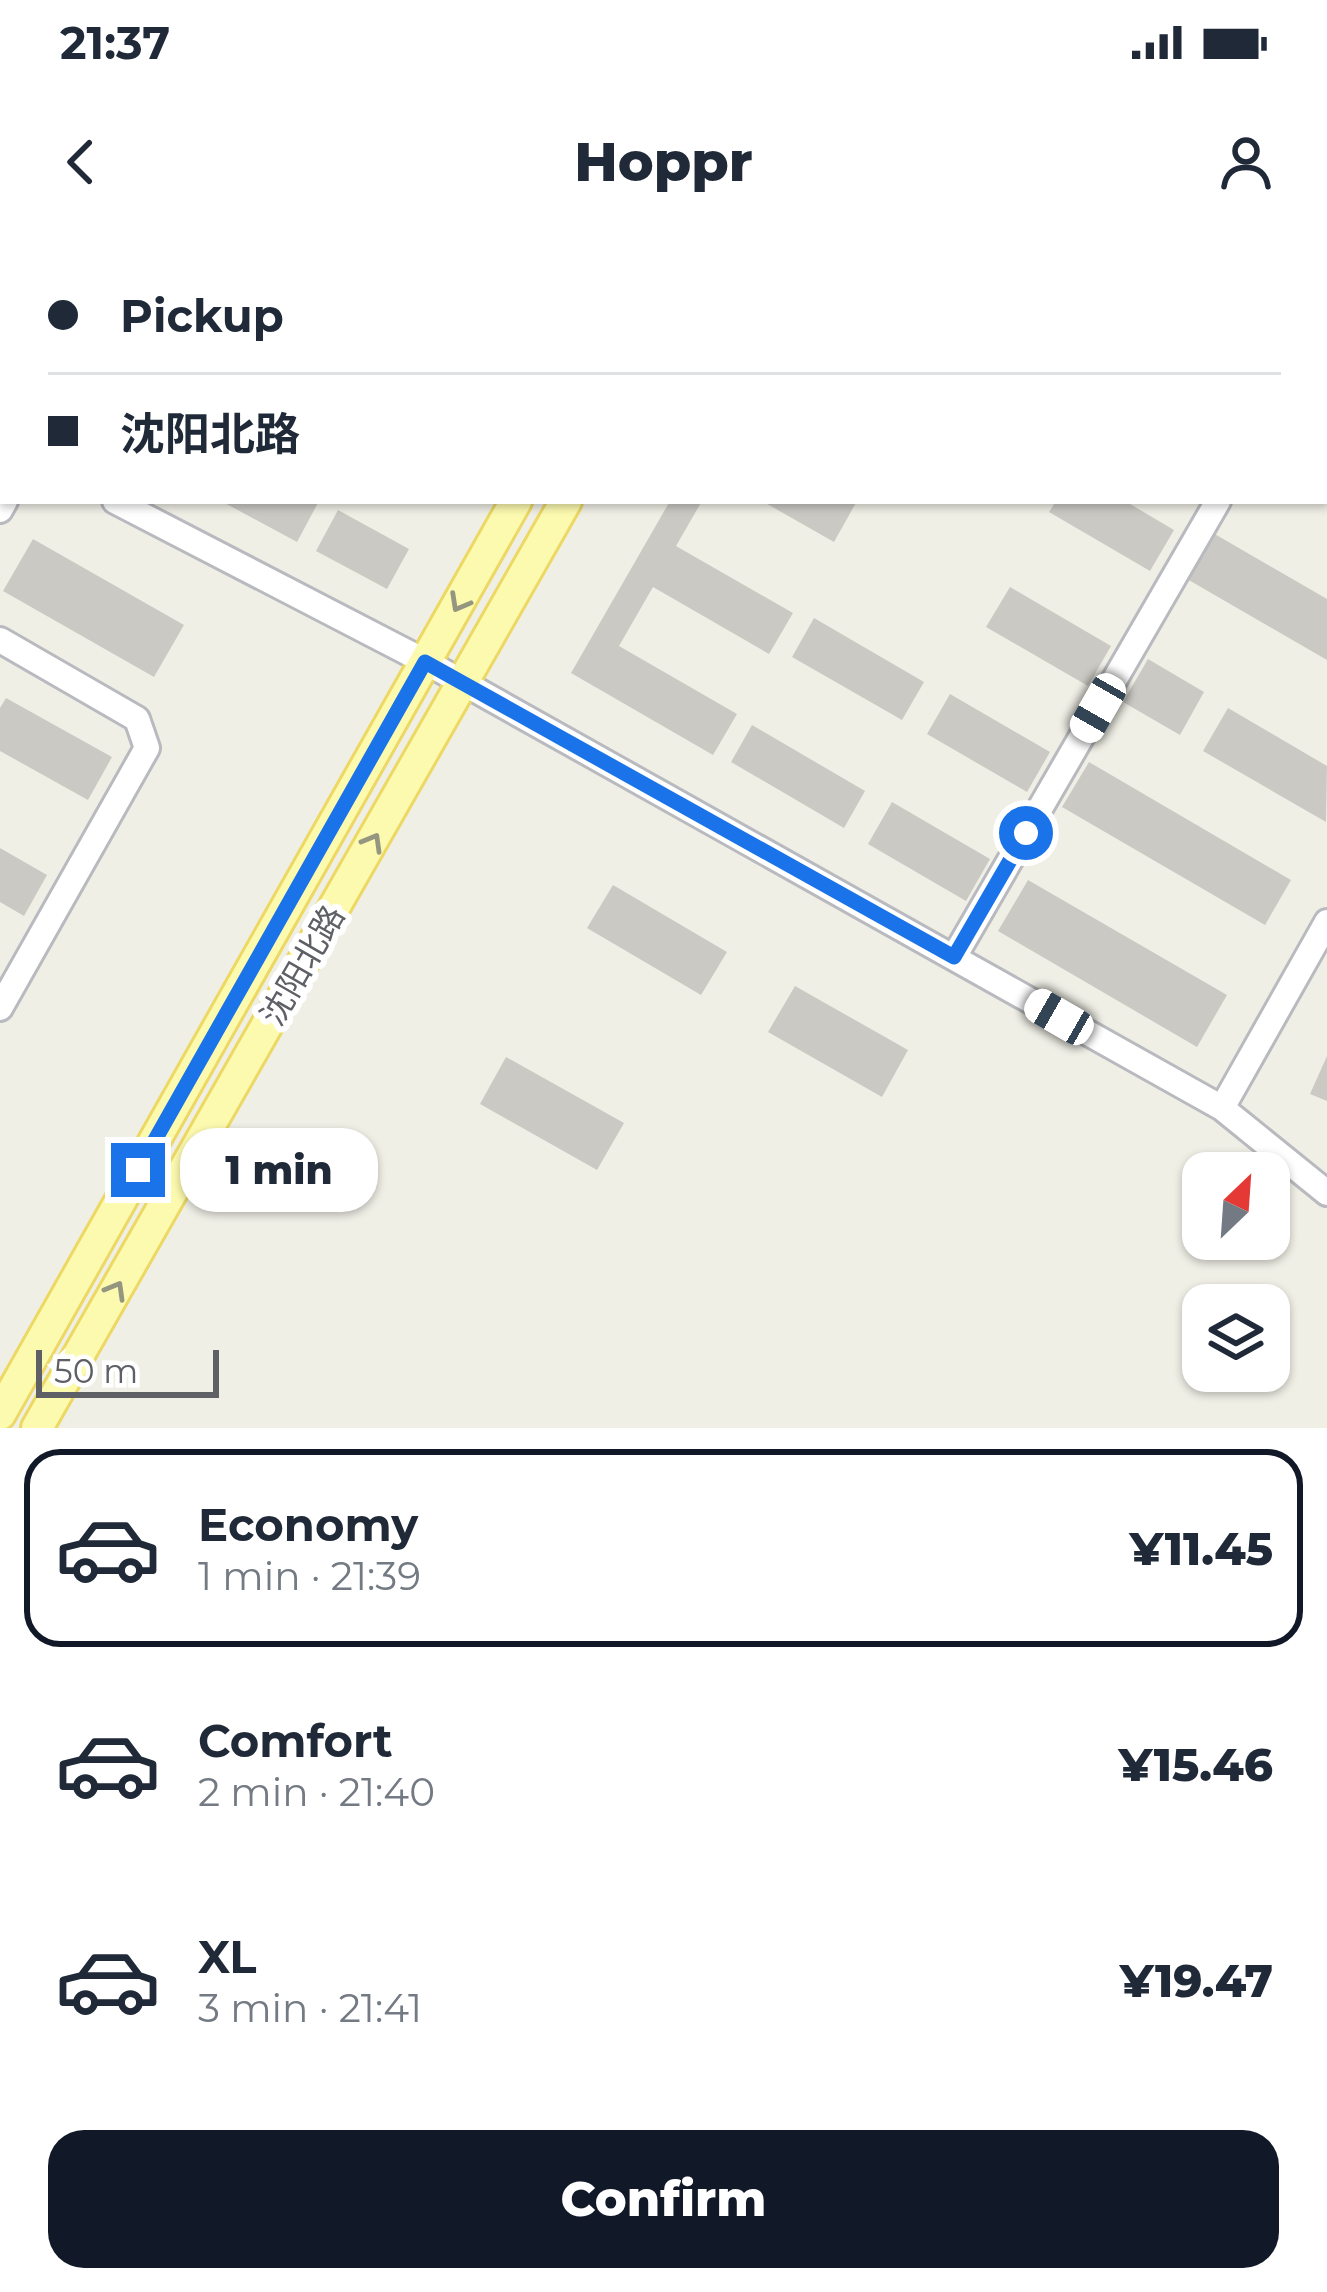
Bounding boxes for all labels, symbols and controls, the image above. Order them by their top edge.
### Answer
text: 21:37 [60,15,170,70]
icon: back [48,129,114,195]
text: Hoppr [574,129,753,195]
icon: person [1213,129,1279,195]
text: Pickup [120,288,284,343]
text: 沈阳北路 [120,406,300,461]
one-way arrow [450,590,473,612]
car [1064,668,1132,748]
route start [999,806,1053,860]
one-way arrow [358,833,381,855]
street label: 沈阳北路 [252,898,352,1032]
car [1019,983,1099,1051]
callout: 1 min [180,1128,378,1212]
route end [111,1143,165,1197]
text: 1 min [225,1146,333,1194]
north arrow [1182,1152,1290,1260]
map controls [1182,1152,1290,1392]
one-way arrow [102,1281,125,1303]
button: layers [1182,1284,1290,1392]
scale bar [36,1344,219,1397]
text: 50 m [54,1351,138,1391]
icon: car [54,1494,162,1602]
text: Economy [198,1497,418,1552]
text: ¥11.45 [1130,1521,1273,1576]
text: 1 min · 21:39 [198,1552,421,1600]
icon: car [54,1710,162,1818]
text: Comfort [198,1713,393,1768]
text: ¥15.46 [1119,1737,1273,1792]
text: 2 min · 21:40 [198,1768,435,1816]
icon: car [54,1926,162,2034]
text: XL [198,1929,256,1984]
text: ¥19.47 [1120,1953,1273,2008]
text: 3 min · 21:41 [198,1984,422,2032]
button: Confirm [48,2130,1279,2268]

